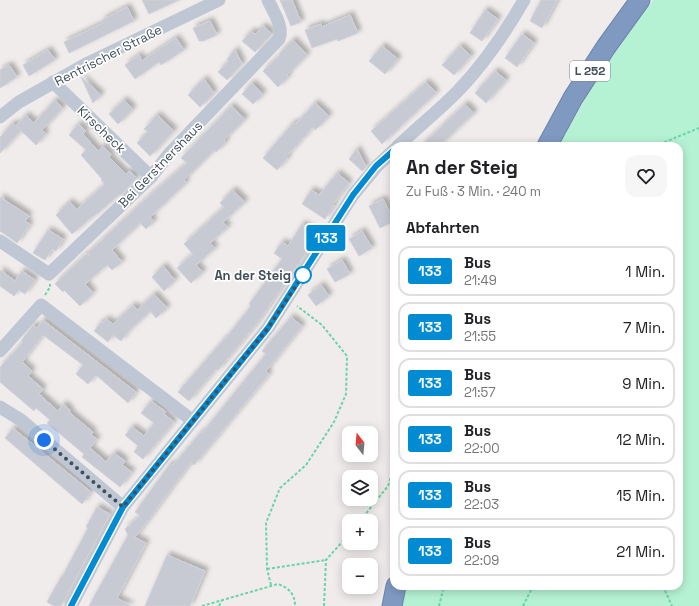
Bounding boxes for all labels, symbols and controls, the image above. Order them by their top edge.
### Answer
street label: Rentrischer Straße [52,21,165,90]
road number: L 252 [570,61,610,81]
street label: Kirscheck [74,102,129,157]
street label: Bei Gerstnershaus [115,117,206,211]
text: An der Steig [406,155,518,180]
button: heart [625,155,667,197]
text: Zu Fuß · 3 Min. · 240 m [406,183,541,200]
text: Abfahrten [406,218,480,237]
line badge: 133 [303,225,349,251]
text: 133 [314,229,338,247]
text: Bus [464,253,491,272]
text: 133 [418,262,442,280]
text: 1 Min. [625,262,665,281]
marker: An der Steig [294,266,312,284]
place label: An der Steig [214,267,291,284]
text: 21:49 [464,272,497,289]
text: Bus [464,309,491,328]
text: 133 [418,318,442,336]
text: 7 Min. [623,318,665,337]
text: 21:55 [464,328,496,345]
text: Bus [464,365,491,384]
text: 133 [418,374,442,392]
text: 9 Min. [622,374,665,393]
text: 21:57 [464,384,496,401]
text: Bus [464,421,491,440]
north arrow [342,426,378,462]
map controls [342,426,378,594]
your location [34,430,54,450]
text: 133 [418,430,442,448]
text: 12 Min. [616,430,665,449]
text: 22:00 [464,440,500,457]
button: layers [342,470,378,506]
text: Bus [464,477,491,496]
text: 133 [418,486,442,504]
text: 15 Min. [616,486,665,505]
text: 22:03 [464,496,499,513]
button: + [342,514,378,550]
text: Bus [464,533,491,552]
text: 133 [418,542,442,560]
text: 21 Min. [616,542,665,561]
text: 22:09 [464,552,499,569]
button: − [342,558,378,594]

